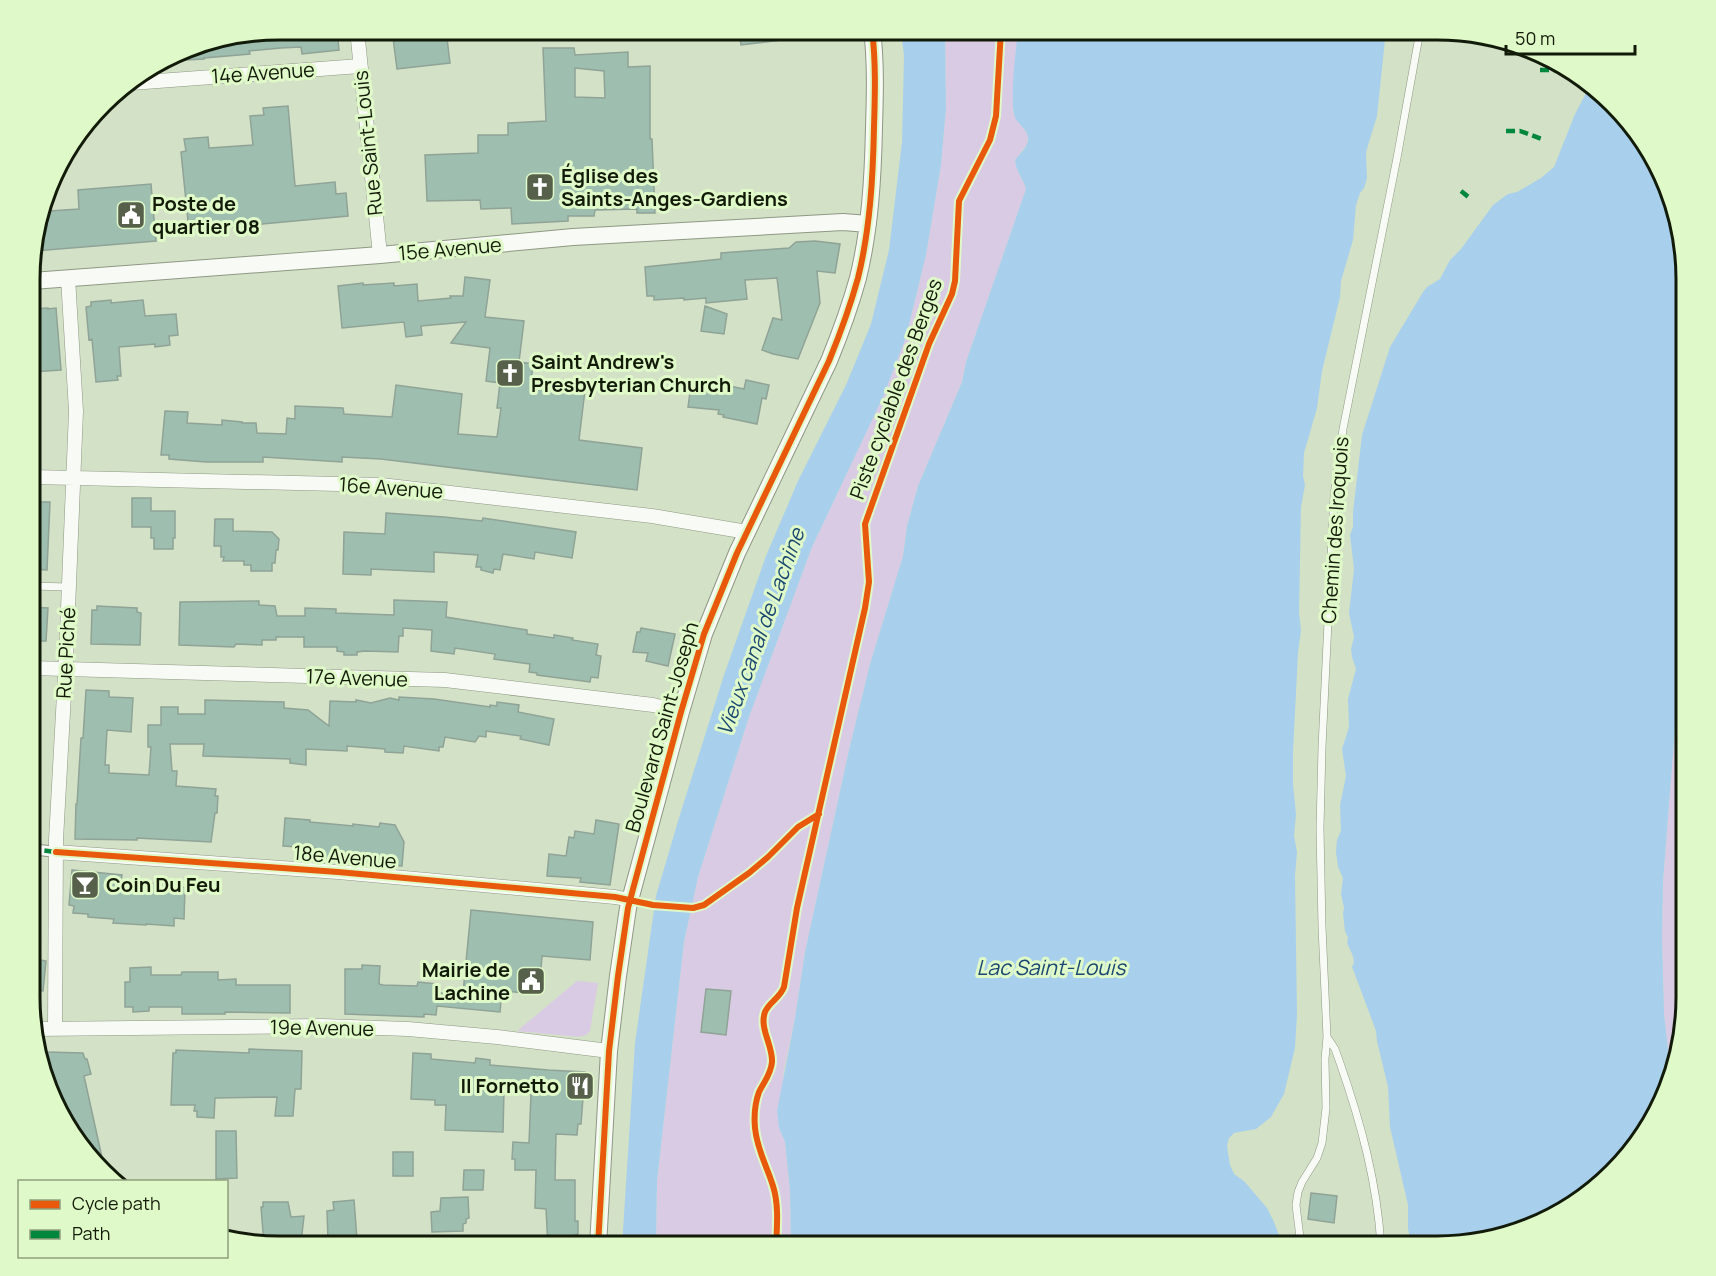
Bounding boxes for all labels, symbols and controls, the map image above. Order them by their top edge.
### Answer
scale bar [1506,18,1635,56]
text: 50 m [1515,26,1555,50]
street label: 14e Avenue [210,55,316,90]
street label: Rue Saint-Louis [346,69,389,217]
place label: Église des Saints-Anges-Gardiens [561,162,788,212]
church icon: Église des Saints-Anges-Gardiens [524,171,556,203]
place label: Poste de quartier 08 [152,190,260,240]
public building icon: Poste de quartier 08 [115,199,147,231]
street label: 15e Avenue [397,231,503,266]
street label: Piste cyclable des Berges [843,275,948,503]
place label: Saint Andrew's Presbyterian Church [531,348,731,398]
church icon: Saint Andrew's Presbyterian Church [494,357,526,389]
street label: Chemin des Iroquois [1314,436,1355,624]
street label: 16e Avenue [338,470,444,505]
water label: Vieux canal de Lachine [710,523,811,739]
street label: Rue Piché [50,607,81,699]
street label: Boulevard Saint-Joseph [619,618,705,835]
street label: 17e Avenue [306,662,408,693]
street label: 18e Avenue [292,839,398,874]
bar icon: Coin Du Feu [69,869,101,901]
place label: Coin Du Feu [106,871,221,898]
water label: Lac Saint-Louis [977,953,1127,981]
place label: Mairie de Lachine [422,956,510,1006]
public building icon: Mairie de Lachine [515,965,547,997]
street label: 19e Avenue [270,1013,374,1042]
restaurant icon: Il Fornetto [564,1070,596,1102]
place label: Il Fornetto [460,1072,559,1099]
legend [18,1180,228,1258]
text: Cycle path [72,1191,161,1215]
text: Path [72,1221,110,1245]

